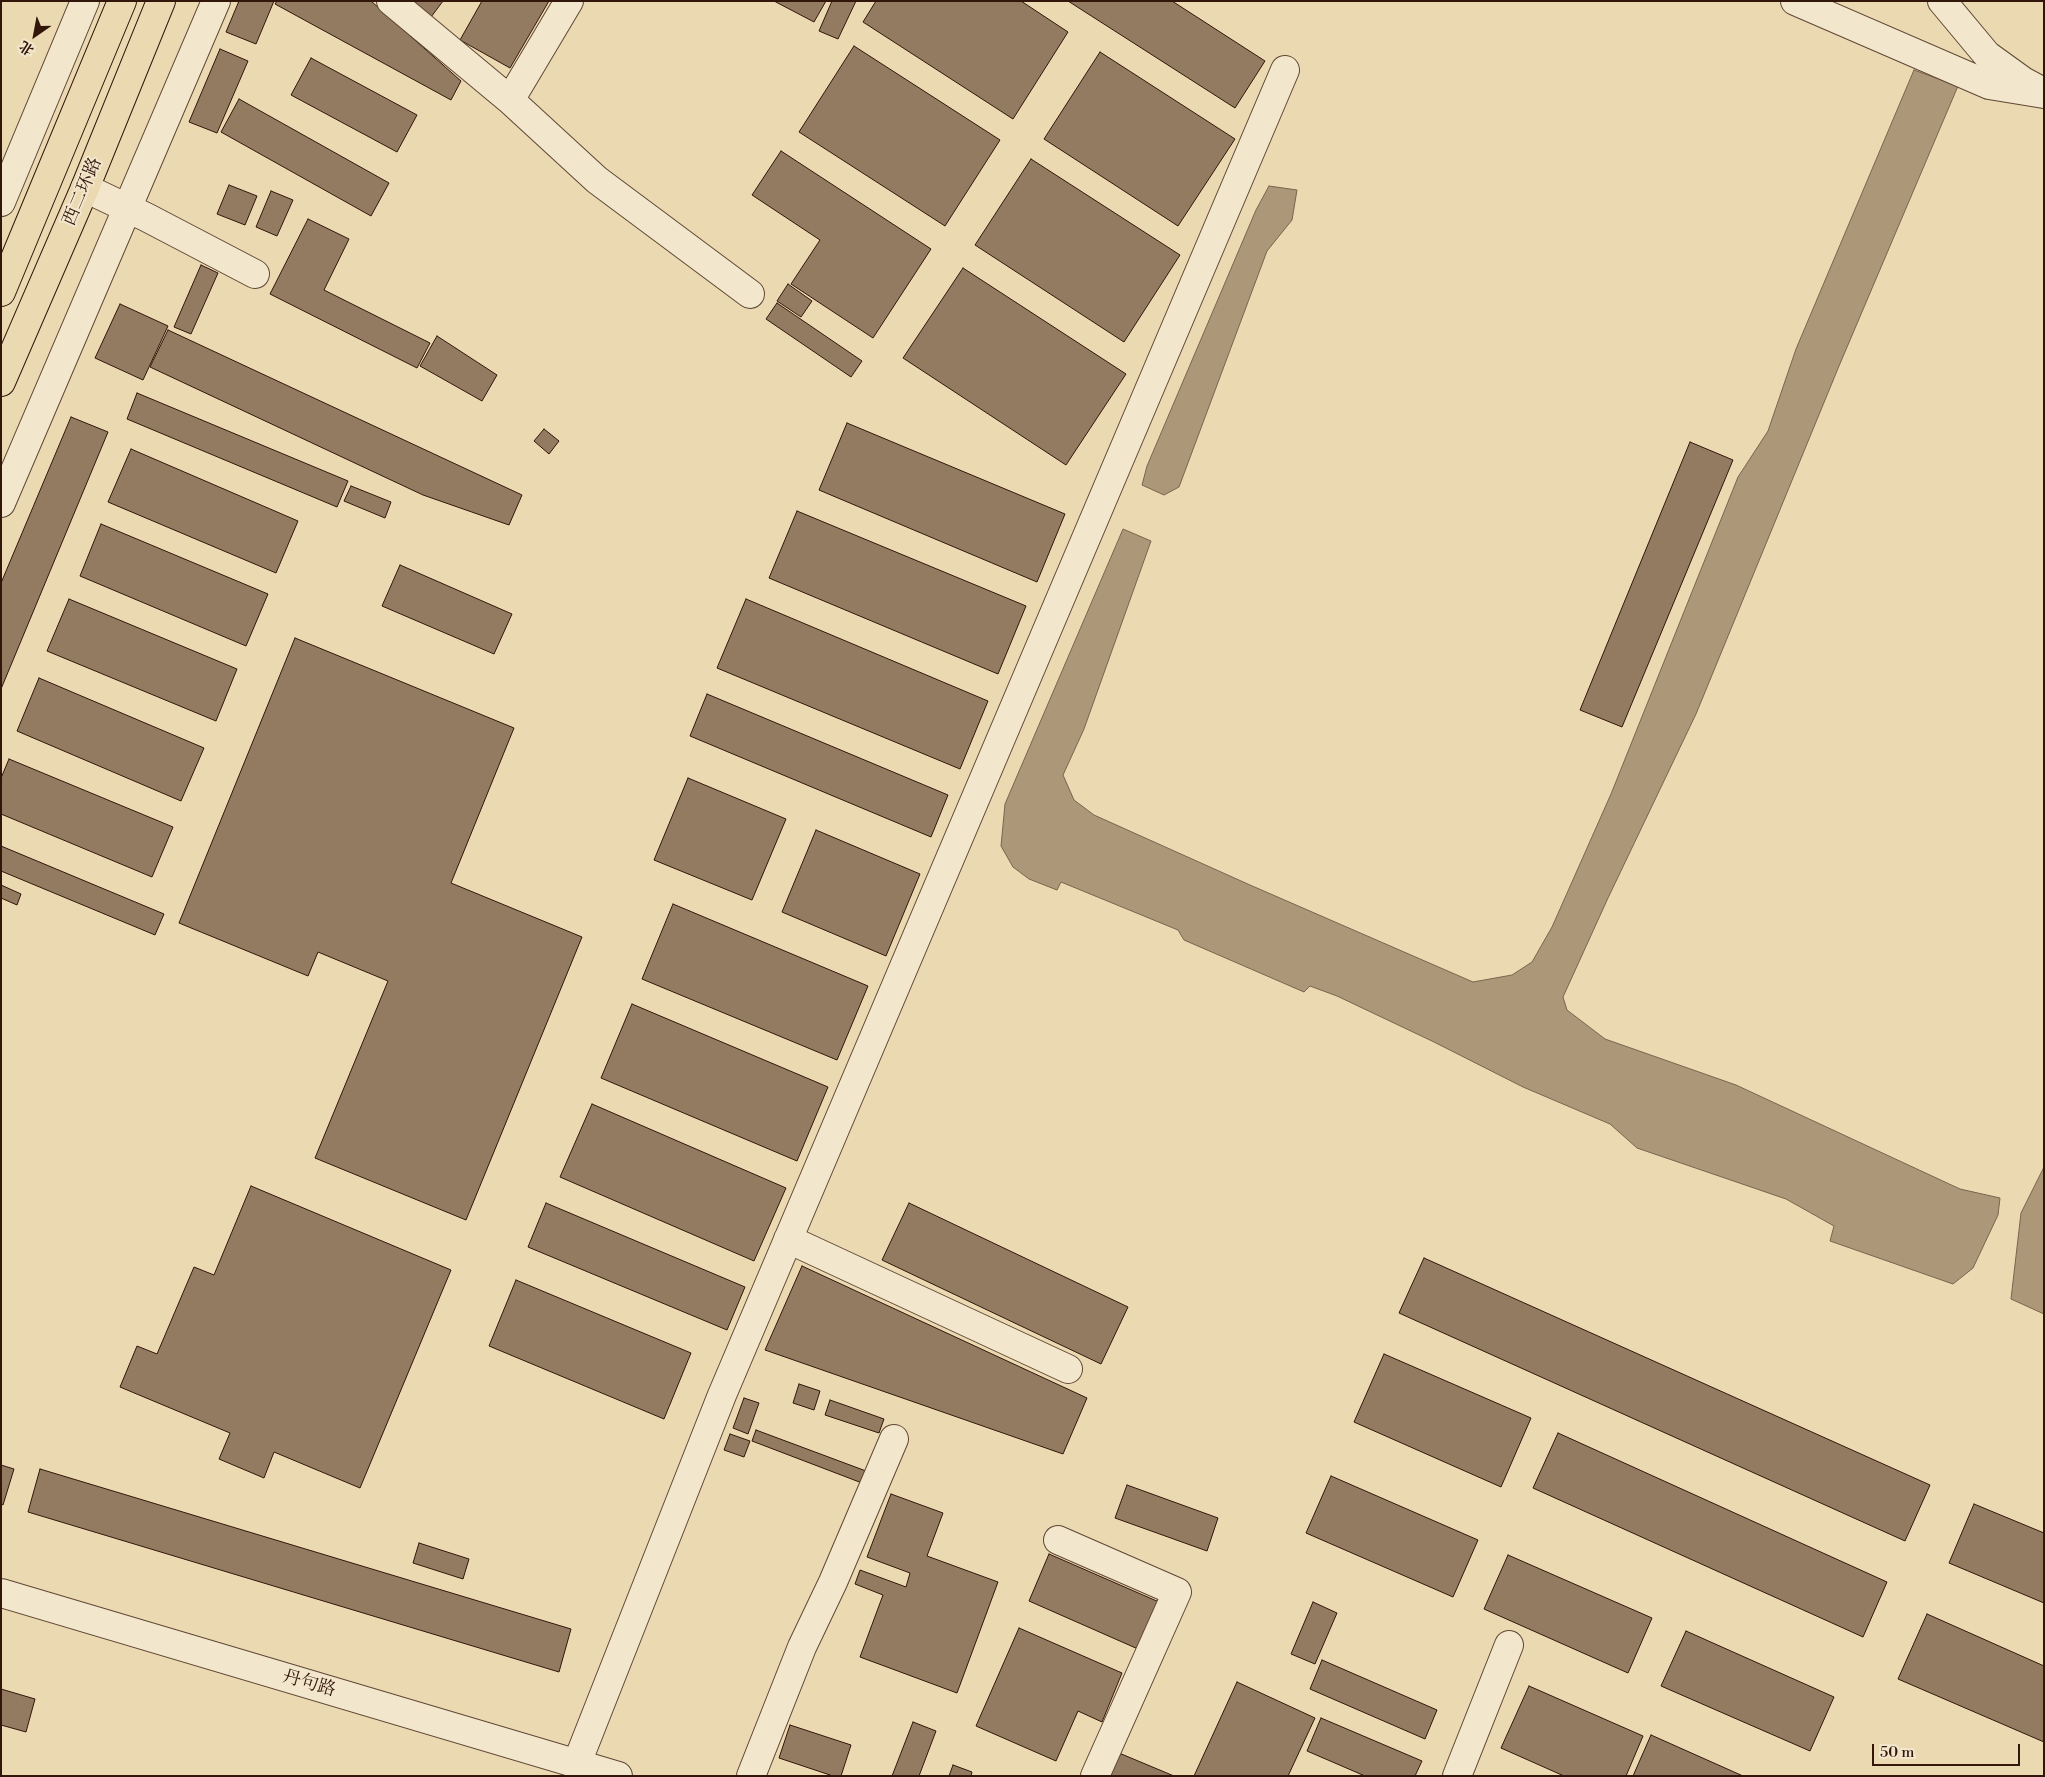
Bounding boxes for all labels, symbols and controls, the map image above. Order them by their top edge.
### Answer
north arrow [10,10,60,60]
text: 北 [16,36,38,59]
street label: 西二环路 [59,155,107,229]
street label: 丹句路 [280,1666,338,1702]
scale bar [1875,1734,2022,1766]
text: 50 m [1880,1743,1914,1762]

